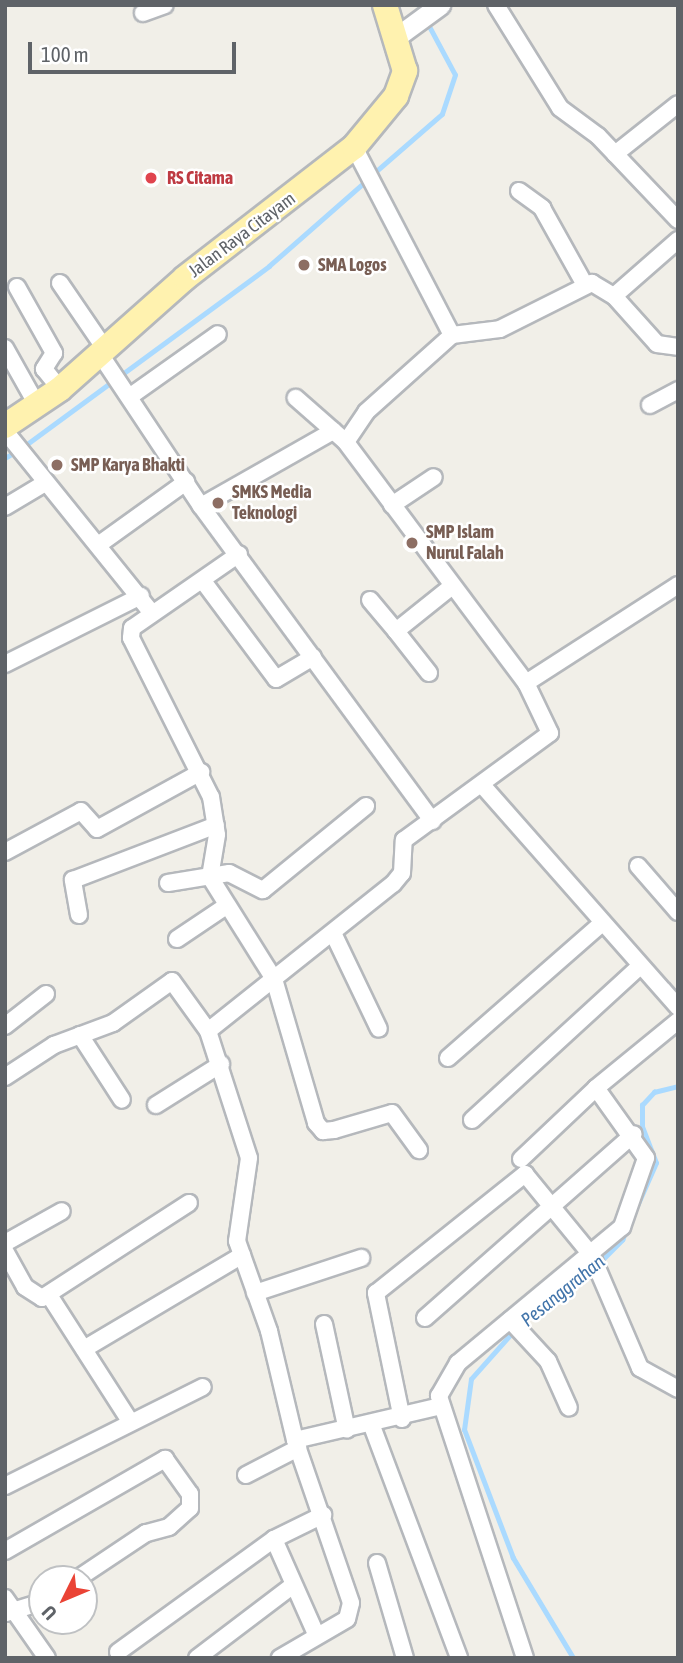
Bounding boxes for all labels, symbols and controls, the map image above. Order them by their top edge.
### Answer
scale bar [32,28,240,72]
text: 100 m [41,42,89,66]
place label: RS Citama [167,167,233,189]
marker: RS Citama [141,168,161,188]
street label: Jalan Raya Citayam [184,188,300,282]
place label: SMA Logos [318,254,387,276]
marker: SMA Logos [296,257,312,273]
place label: SMP Karya Bhakti [71,454,185,476]
marker: SMP Karya Bhakti [49,457,65,473]
place label: SMKS Media Teknologi [232,482,312,524]
marker: SMKS Media Teknologi [210,495,226,511]
place label: SMP Islam Nurul Falah [426,522,504,564]
marker: SMP Islam Nurul Falah [404,535,420,551]
water label: Pesanggrahan [517,1250,609,1332]
north arrow [28,1565,98,1635]
text: U [37,1601,61,1625]

